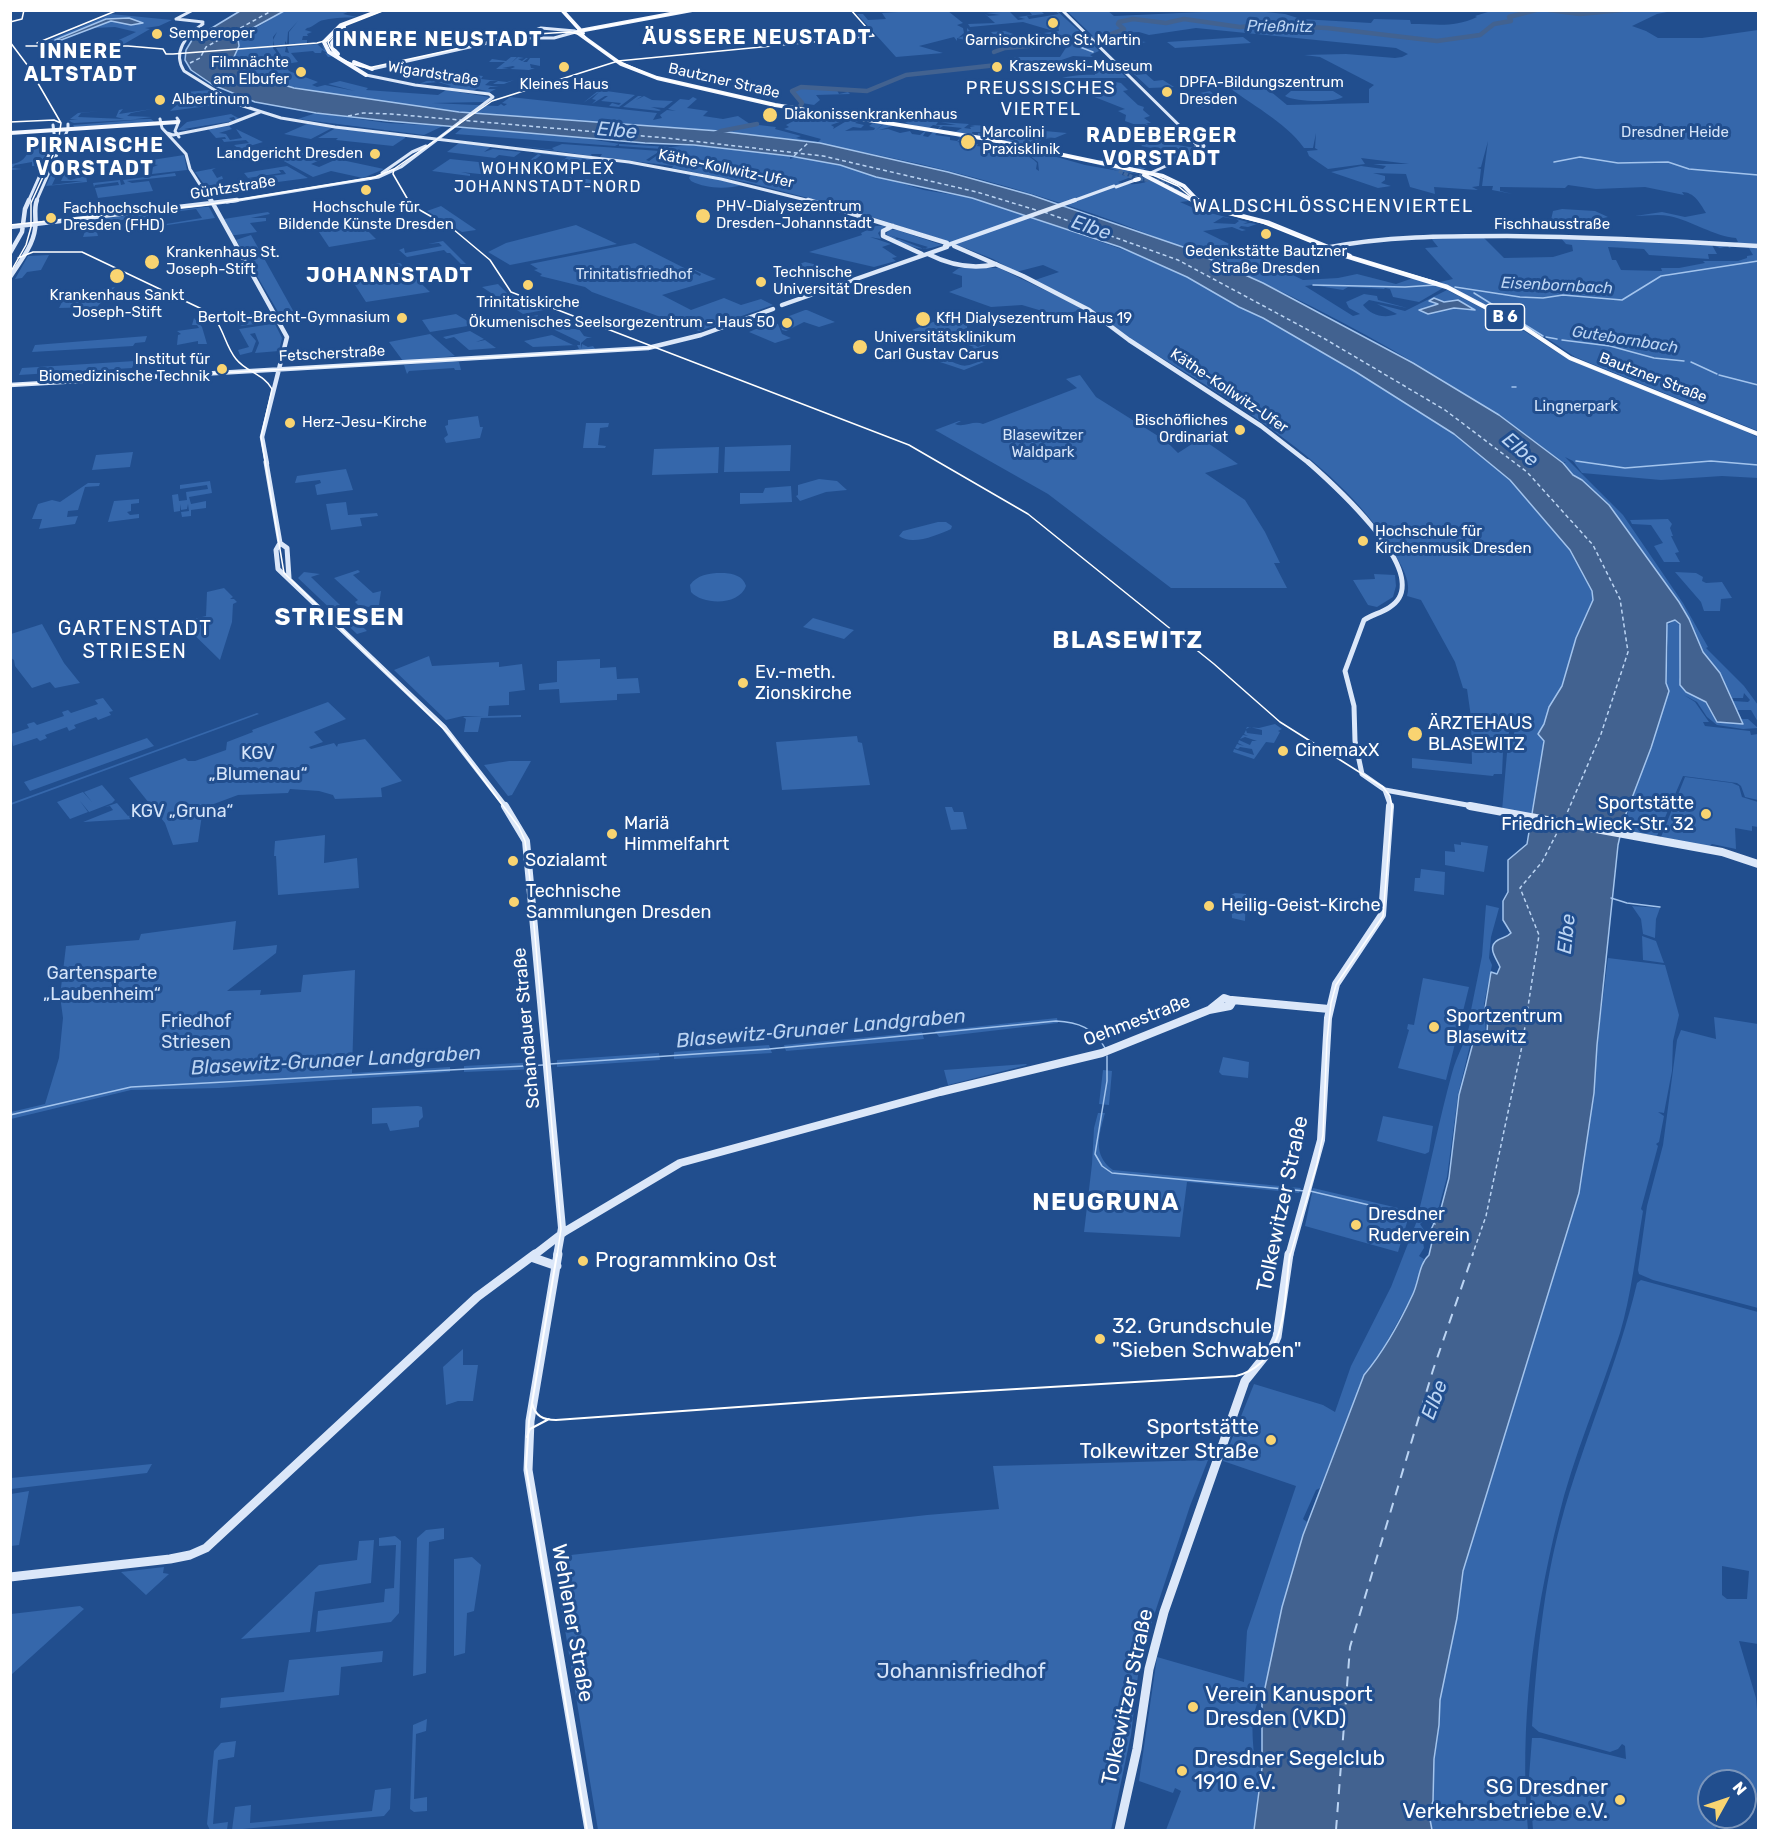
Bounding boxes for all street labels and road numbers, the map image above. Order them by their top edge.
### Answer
street label: Wigardstraße [386,58,480,90]
street label: Bautzner Straße [666,59,782,103]
street label: Käthe-Kollwitz-Ufer [656,146,796,192]
street label: Güntzstraße [189,172,277,204]
street label: Fischhausstraße [1494,216,1610,234]
road number: B 6 [1486,304,1524,330]
street label: Fetscherstraße [278,342,386,366]
street label: Käthe-Kollwitz-Ufer [1167,345,1291,437]
street label: Bautzner Straße [1597,349,1709,407]
street label: Schandauer Straße [509,947,545,1109]
street label: Oehmestraße [1080,991,1194,1051]
street label: Tolkewitzer Straße [1252,1114,1314,1294]
street label: Wehlener Straße [546,1542,598,1704]
street label: Tolkewitzer Straße [1097,1607,1159,1787]

